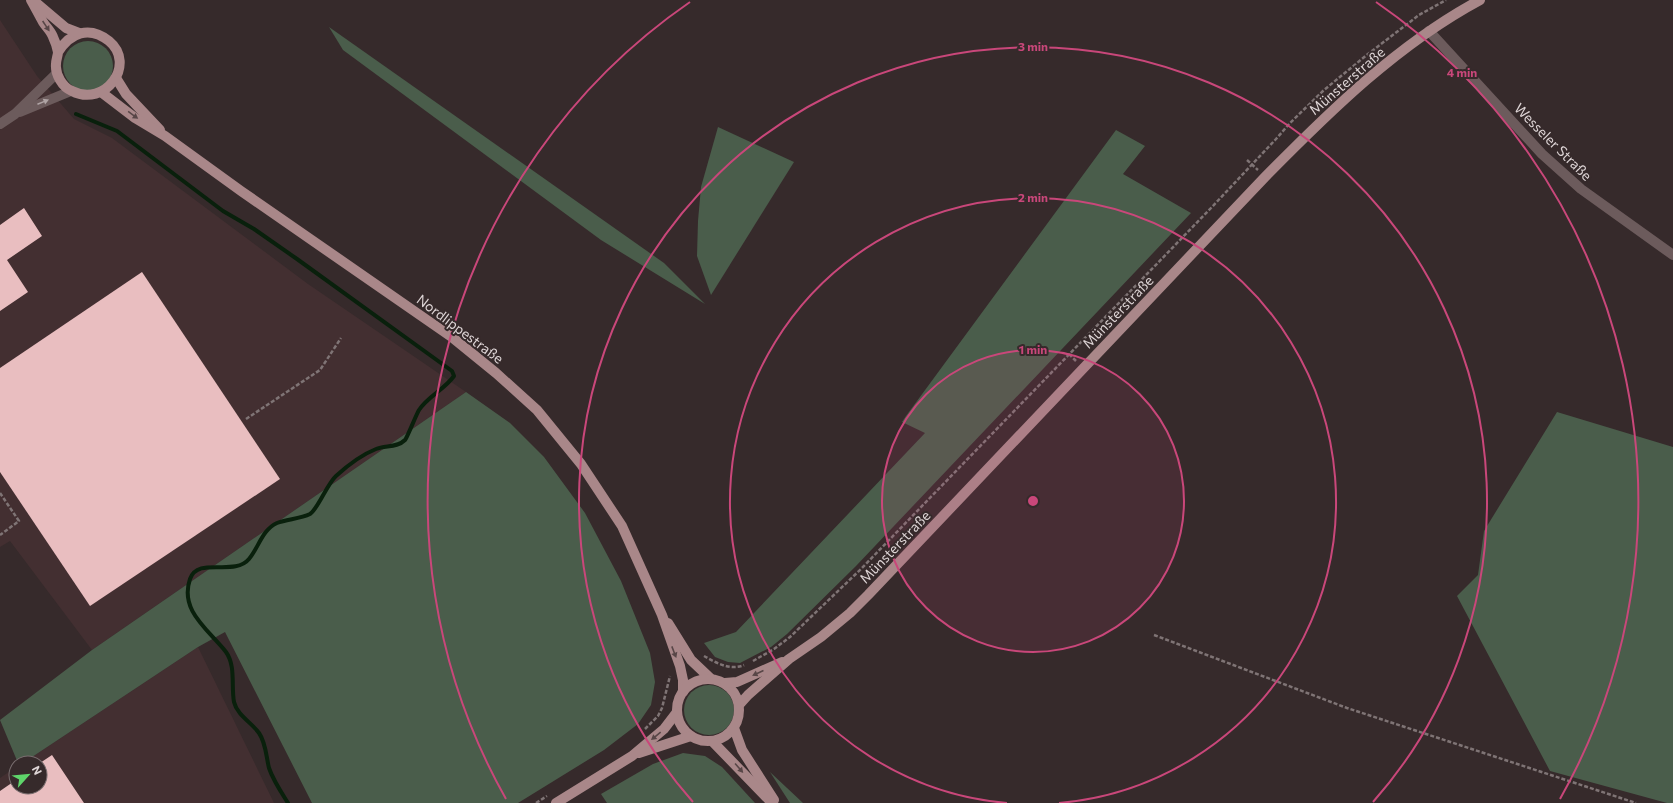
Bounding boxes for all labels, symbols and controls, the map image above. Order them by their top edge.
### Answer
one-way arrow [42,20,50,31]
text: 3 min [1018,39,1048,53]
street label: Münsterstraße [1305,43,1388,118]
text: 4 min [1447,65,1477,79]
one-way arrow [37,99,49,105]
street label: Wesseler Straße [1511,99,1596,184]
one-way arrow [127,111,138,120]
text: 2 min [1018,190,1048,204]
street label: Münsterstraße [1079,272,1157,352]
street label: Nordlippestraße [414,290,507,367]
text: 1 min [1019,342,1047,356]
centre of rings [1026,494,1040,508]
street label: Münsterstraße [856,507,934,587]
one-way arrow [672,647,678,659]
one-way arrow [752,670,763,676]
one-way arrow [651,731,662,740]
north arrow [8,755,48,795]
one-way arrow [735,763,744,774]
text: N [30,764,45,777]

